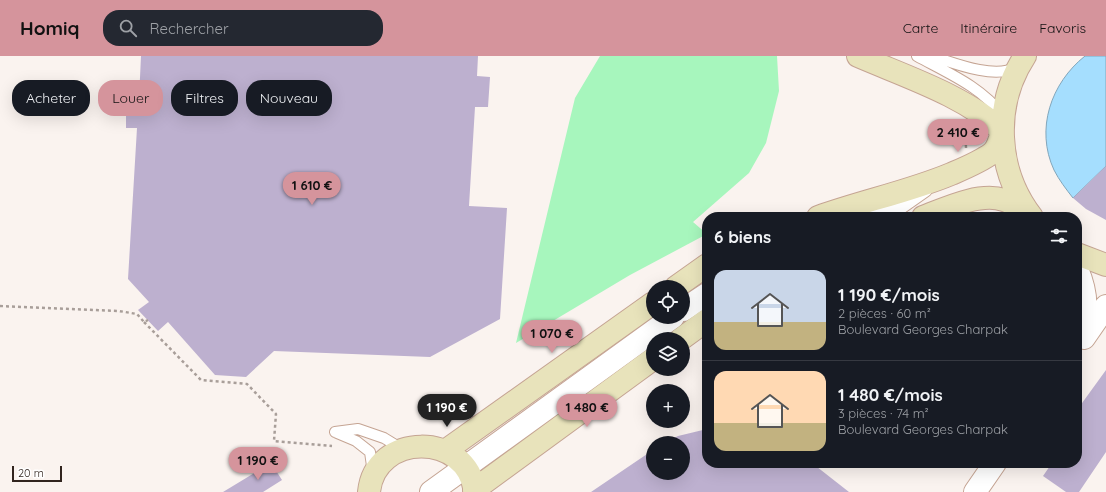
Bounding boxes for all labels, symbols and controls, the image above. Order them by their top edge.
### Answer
search box [103,10,383,46]
text: Homiq [20,16,79,40]
icon: search [117,17,139,39]
text: Rechercher [149,19,229,38]
text: Carte [903,19,938,37]
text: Itinéraire [960,19,1017,37]
text: Favoris [1039,19,1086,37]
chip: Acheter [12,80,90,116]
chip: Louer [98,80,163,116]
chip: Filtres [171,80,238,116]
chip: Nouveau [246,80,332,116]
pin: 2 410 € [921,119,995,153]
text: 2 410 € [936,124,980,140]
pin: 1 610 € [275,172,349,206]
text: 1 610 € [292,177,332,193]
icon: filters [1048,225,1070,247]
text: 6 biens [714,226,771,247]
map controls [646,280,690,480]
button: locate [646,280,690,324]
text: 1 190 €/mois [838,284,940,305]
icon: home [746,286,794,334]
text: 2 pièces · 60 m² [838,305,931,321]
pin: 1 070 € [515,320,589,354]
text: Boulevard Georges Charpak [838,321,1008,337]
text: 1 070 € [530,325,574,341]
button: layers [646,332,690,376]
button: + [646,384,690,428]
text: 1 480 €/mois [838,384,943,405]
icon: home [746,387,794,435]
pin: 1 190 € [410,394,484,428]
pin: 1 480 € [550,394,624,428]
text: 1 190 € [427,399,467,415]
text: 1 480 € [565,399,609,415]
text: 3 pièces · 74 m² [838,405,929,421]
text: Boulevard Georges Charpak [838,421,1008,437]
button: − [646,436,690,480]
pin: 1 190 € [221,447,295,481]
text: 1 190 € [238,452,278,468]
scale bar [12,464,62,483]
text: 20 m [18,466,44,480]

